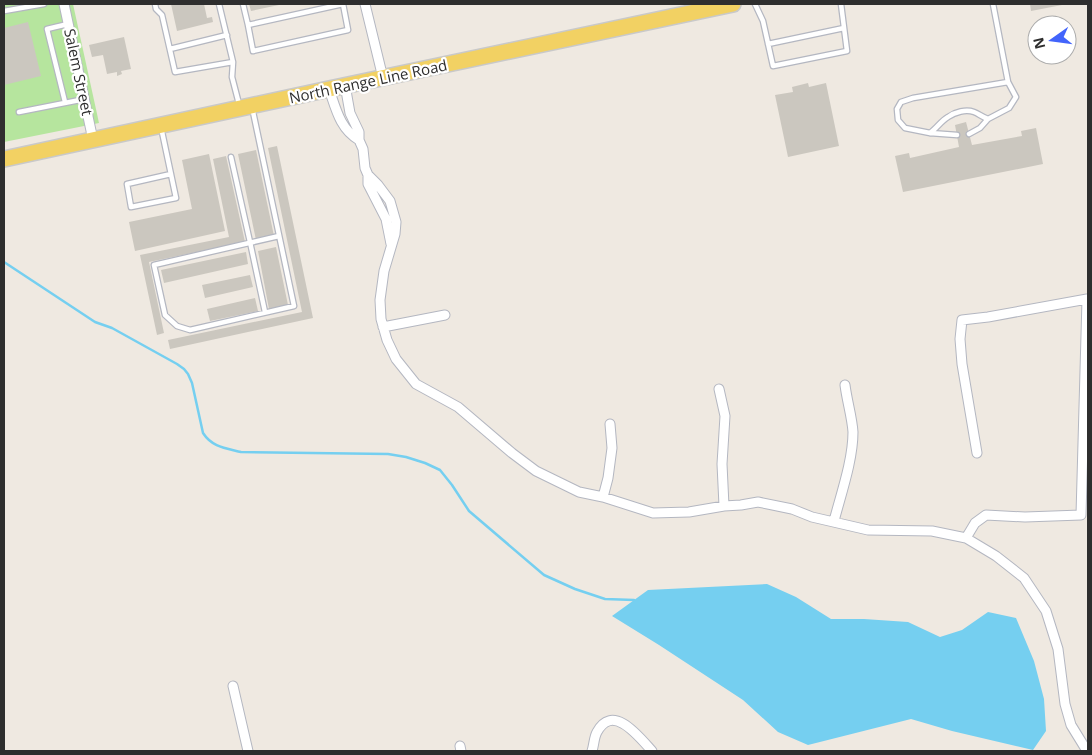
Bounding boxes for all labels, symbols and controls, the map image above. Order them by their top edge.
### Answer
north arrow [1027,15,1077,65]
street label: Salem Street [60,27,98,117]
text: N [1028,35,1049,51]
street label: North Range Line Road [287,54,449,108]

